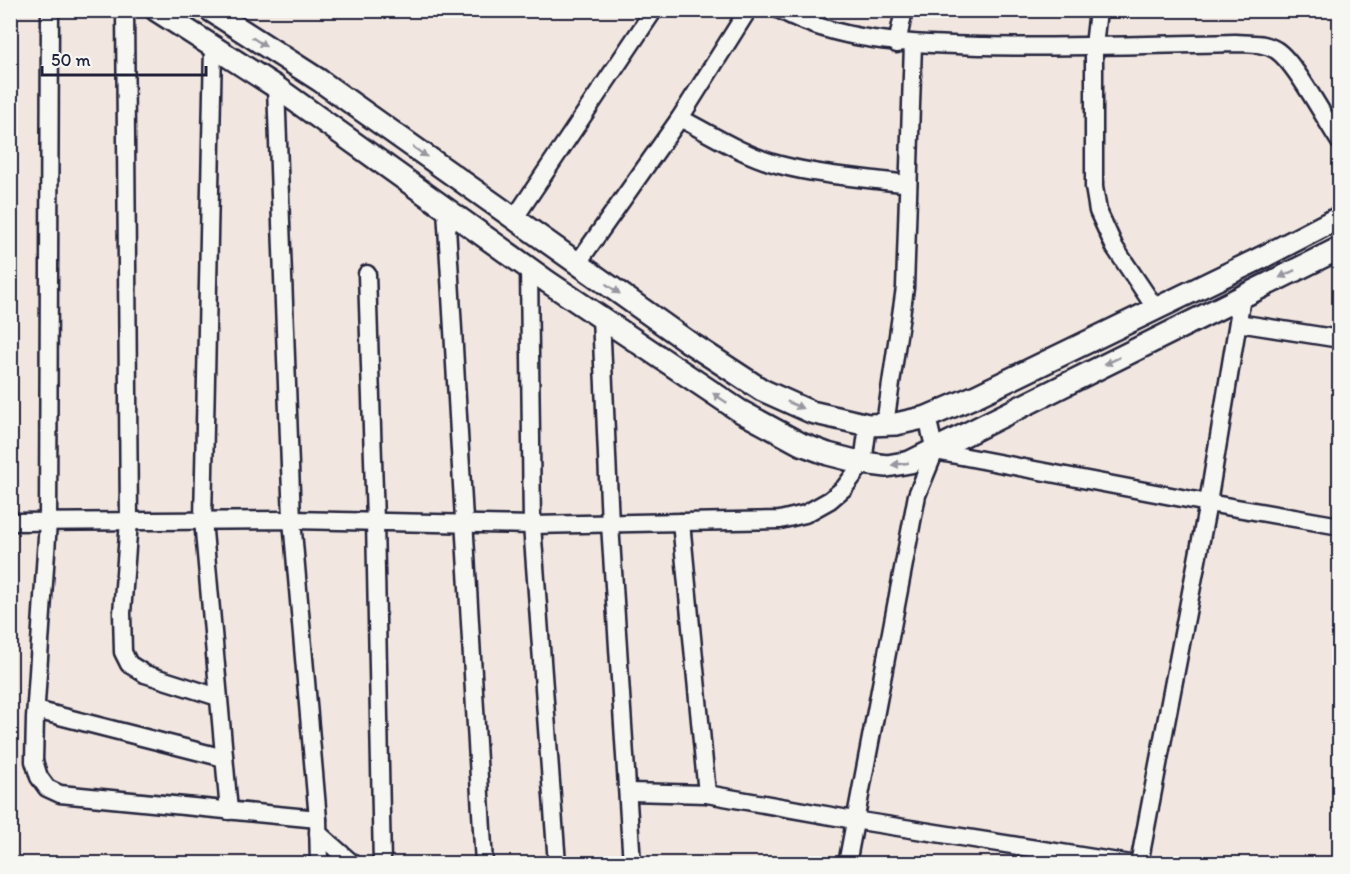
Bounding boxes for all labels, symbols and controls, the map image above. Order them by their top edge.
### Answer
one-way arrow [251,36,267,47]
scale bar [42,39,206,77]
text: 50 m [51,49,91,71]
one-way arrow [412,146,428,158]
one-way arrow [1279,270,1296,279]
one-way arrow [606,283,621,295]
one-way arrow [1104,356,1121,366]
one-way arrow [713,392,729,404]
one-way arrow [787,400,805,410]
one-way arrow [890,459,909,469]

